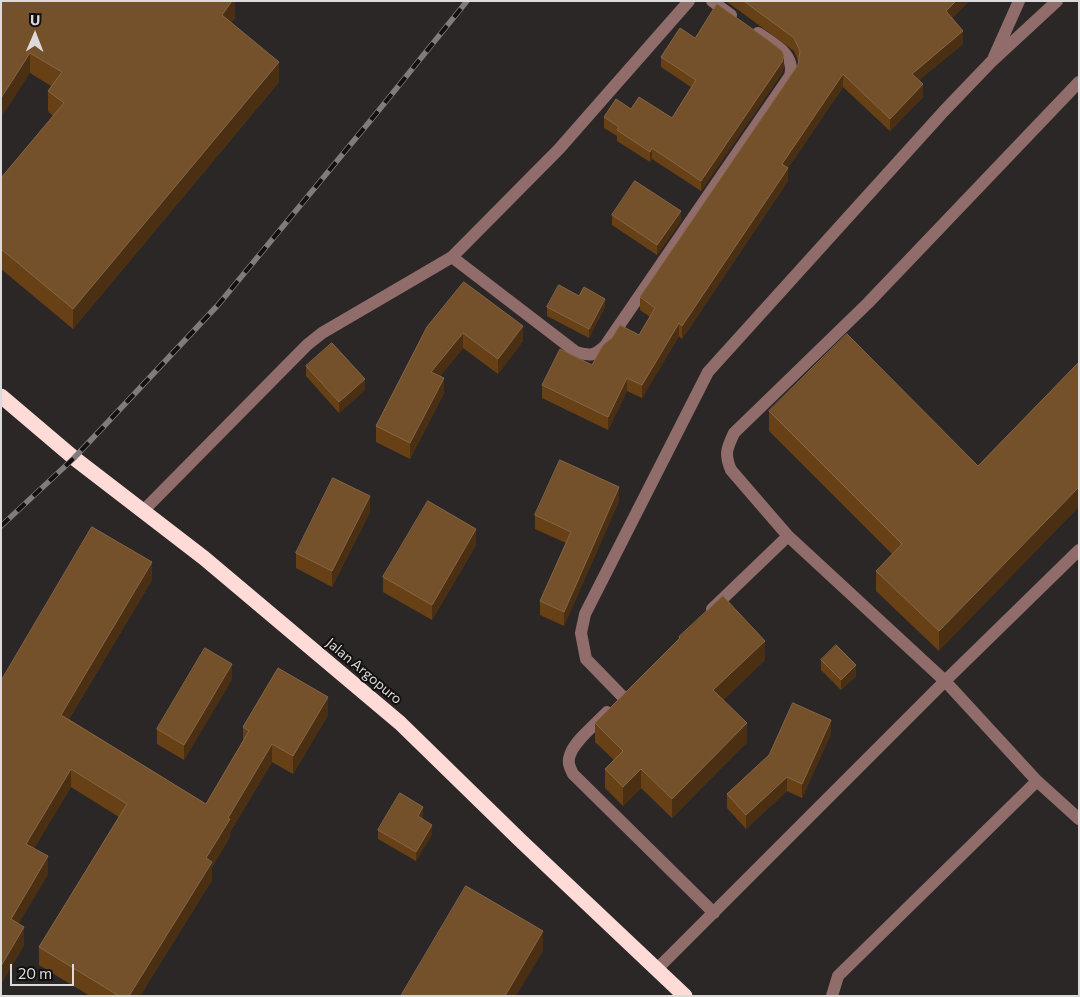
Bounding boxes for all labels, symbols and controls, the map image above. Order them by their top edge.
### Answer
north arrow [10,10,60,60]
text: U [30,11,41,28]
street label: Jalan Argopuro [323,634,405,708]
scale bar [12,954,76,986]
text: 20 m [18,964,52,982]

